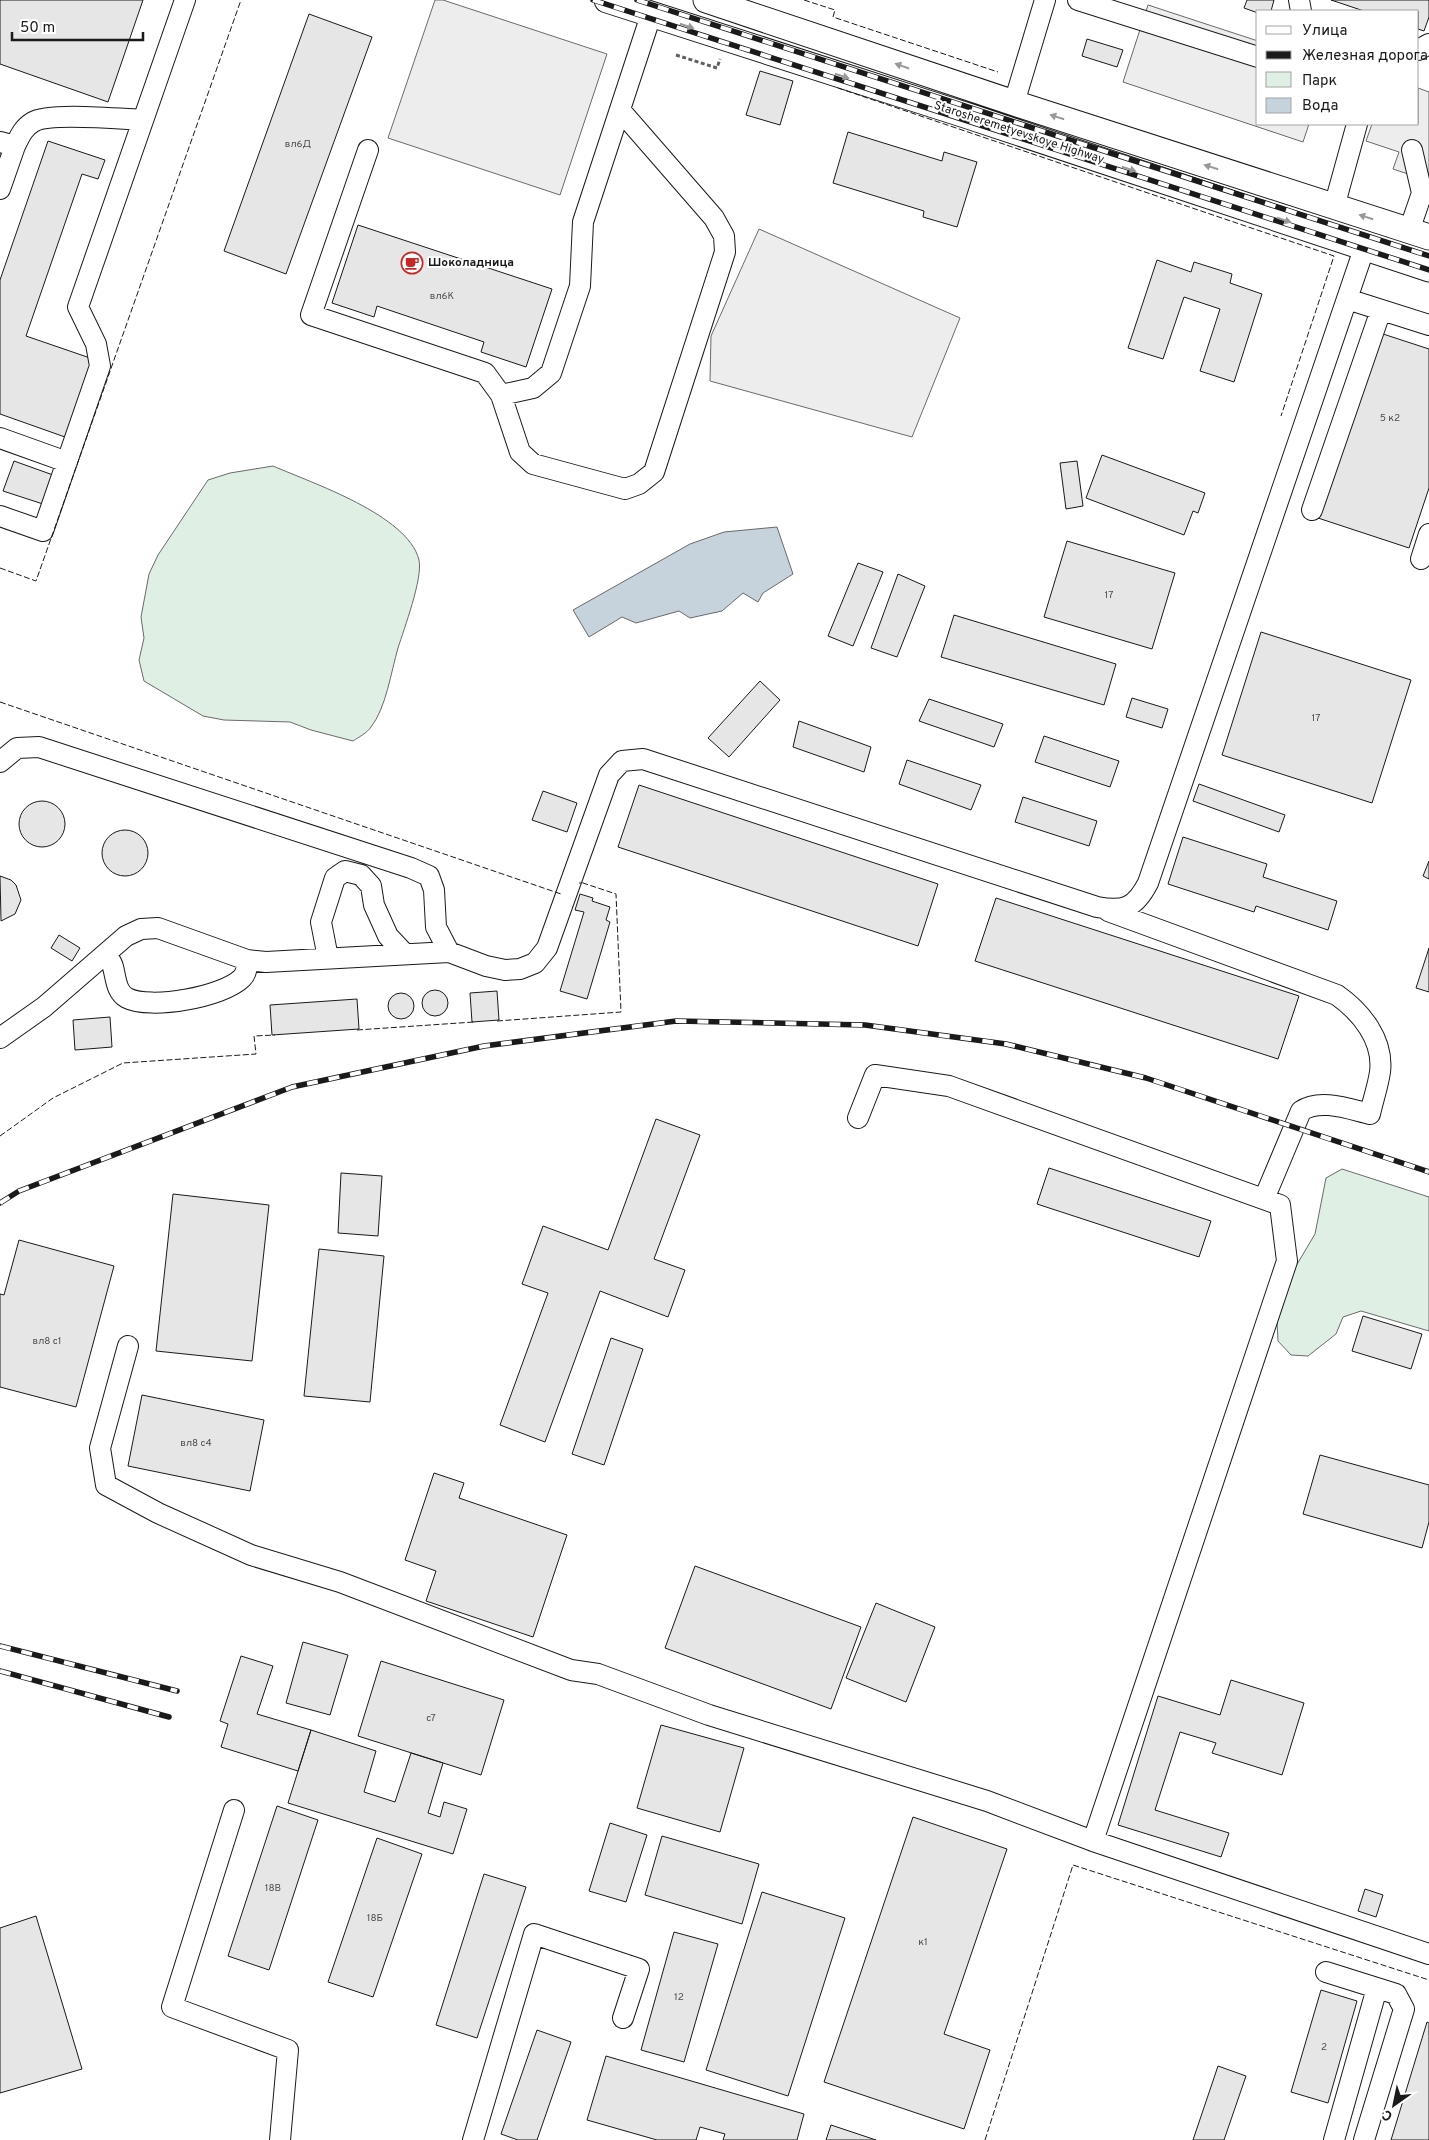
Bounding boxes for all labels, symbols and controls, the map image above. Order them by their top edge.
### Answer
scale bar [12,10,144,42]
legend [1256,10,1419,125]
text: 50 m [20,19,55,38]
text: Улица [1302,22,1347,41]
one-way arrow [679,23,694,30]
text: Железная дорога [1302,47,1428,66]
one-way arrow [895,61,910,69]
one-way arrow [834,72,849,80]
text: Парк [1302,72,1337,91]
text: Вода [1302,97,1338,116]
street label: Starosheremetyevskoye Highway [932,98,1106,168]
one-way arrow [1049,113,1064,120]
house number: вл6Д [285,138,312,151]
one-way arrow [1204,163,1219,170]
one-way arrow [1122,166,1137,173]
one-way arrow [1358,213,1373,221]
one-way arrow [1276,217,1291,224]
cafe icon: Шоколадница [400,251,424,275]
place label: Шоколадница [428,255,514,271]
house number: вл6К [430,290,455,303]
house number: 5 к2 [1380,412,1400,425]
house number: 17 [1105,589,1113,602]
house number: 17 [1312,712,1320,725]
house number: вл8 с1 [33,1335,61,1348]
house number: вл8 с4 [180,1437,212,1450]
house number: c7 [426,1712,436,1725]
house number: 18В [265,1882,281,1895]
house number: 18Б [367,1912,383,1925]
house number: к1 [918,1936,928,1949]
house number: 12 [674,1991,684,2004]
house number: 2 [1321,2041,1327,2054]
north arrow [1369,2080,1419,2130]
text: С [1379,2105,1396,2124]

